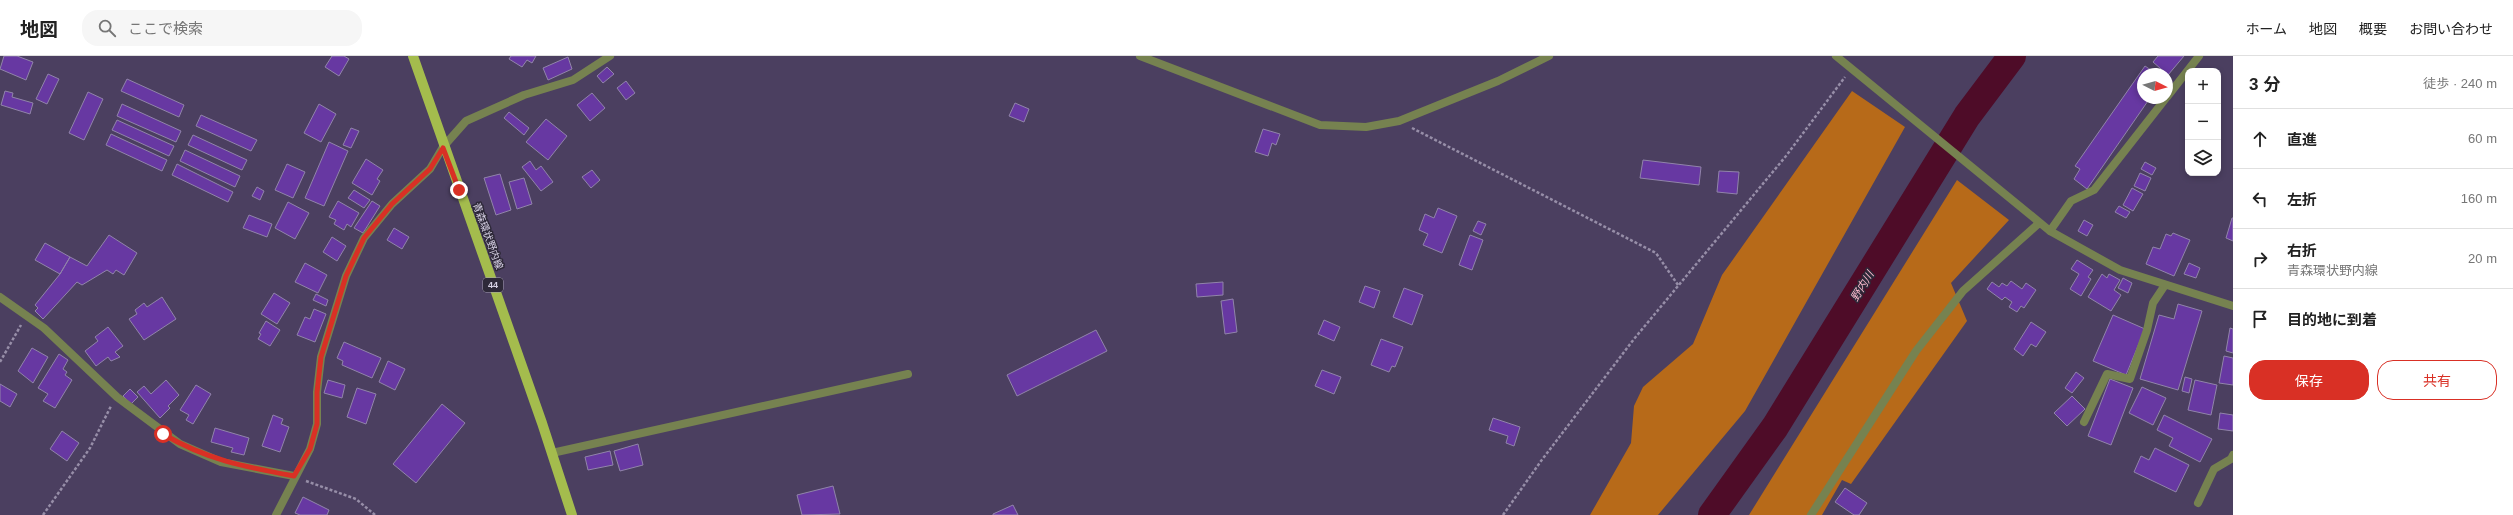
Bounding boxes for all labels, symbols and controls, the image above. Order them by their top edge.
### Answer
search box [82,10,362,46]
icon: search [96,17,118,39]
text: 地図 [20,19,58,40]
text: ここで検索 [128,20,203,37]
text: ホーム [2245,21,2287,37]
text: 地図 [2309,21,2337,37]
text: 概要 [2359,21,2387,37]
text: お問い合わせ [2409,21,2493,37]
north arrow [2137,68,2173,104]
map controls [2185,68,2221,176]
button: + [2185,68,2221,104]
text: 3 分 [2249,75,2280,94]
text: 徒歩 · 240 m [2423,76,2497,91]
button: − [2185,104,2221,140]
icon: ahead [2249,128,2271,150]
text: 直進 [2287,131,2317,148]
text: 60 m [2468,131,2497,146]
button: layers [2185,140,2221,176]
route end [450,181,468,199]
icon: left [2249,188,2271,210]
text: 左折 [2287,191,2317,208]
text: 160 m [2461,191,2497,206]
street label: 青森環状野内線 [471,201,505,271]
text: 右折 [2287,242,2317,259]
icon: right [2249,248,2271,270]
text: 20 m [2468,251,2497,266]
text: 青森環状野内線 [2287,263,2378,278]
water label: 野内川 [1848,268,1876,303]
road number: 44 [483,278,503,292]
icon: arrive [2249,308,2271,330]
text: 目的地に到着 [2287,311,2377,328]
button: 保存 [2249,360,2369,400]
button: 共有 [2377,360,2497,400]
route start [154,425,172,443]

